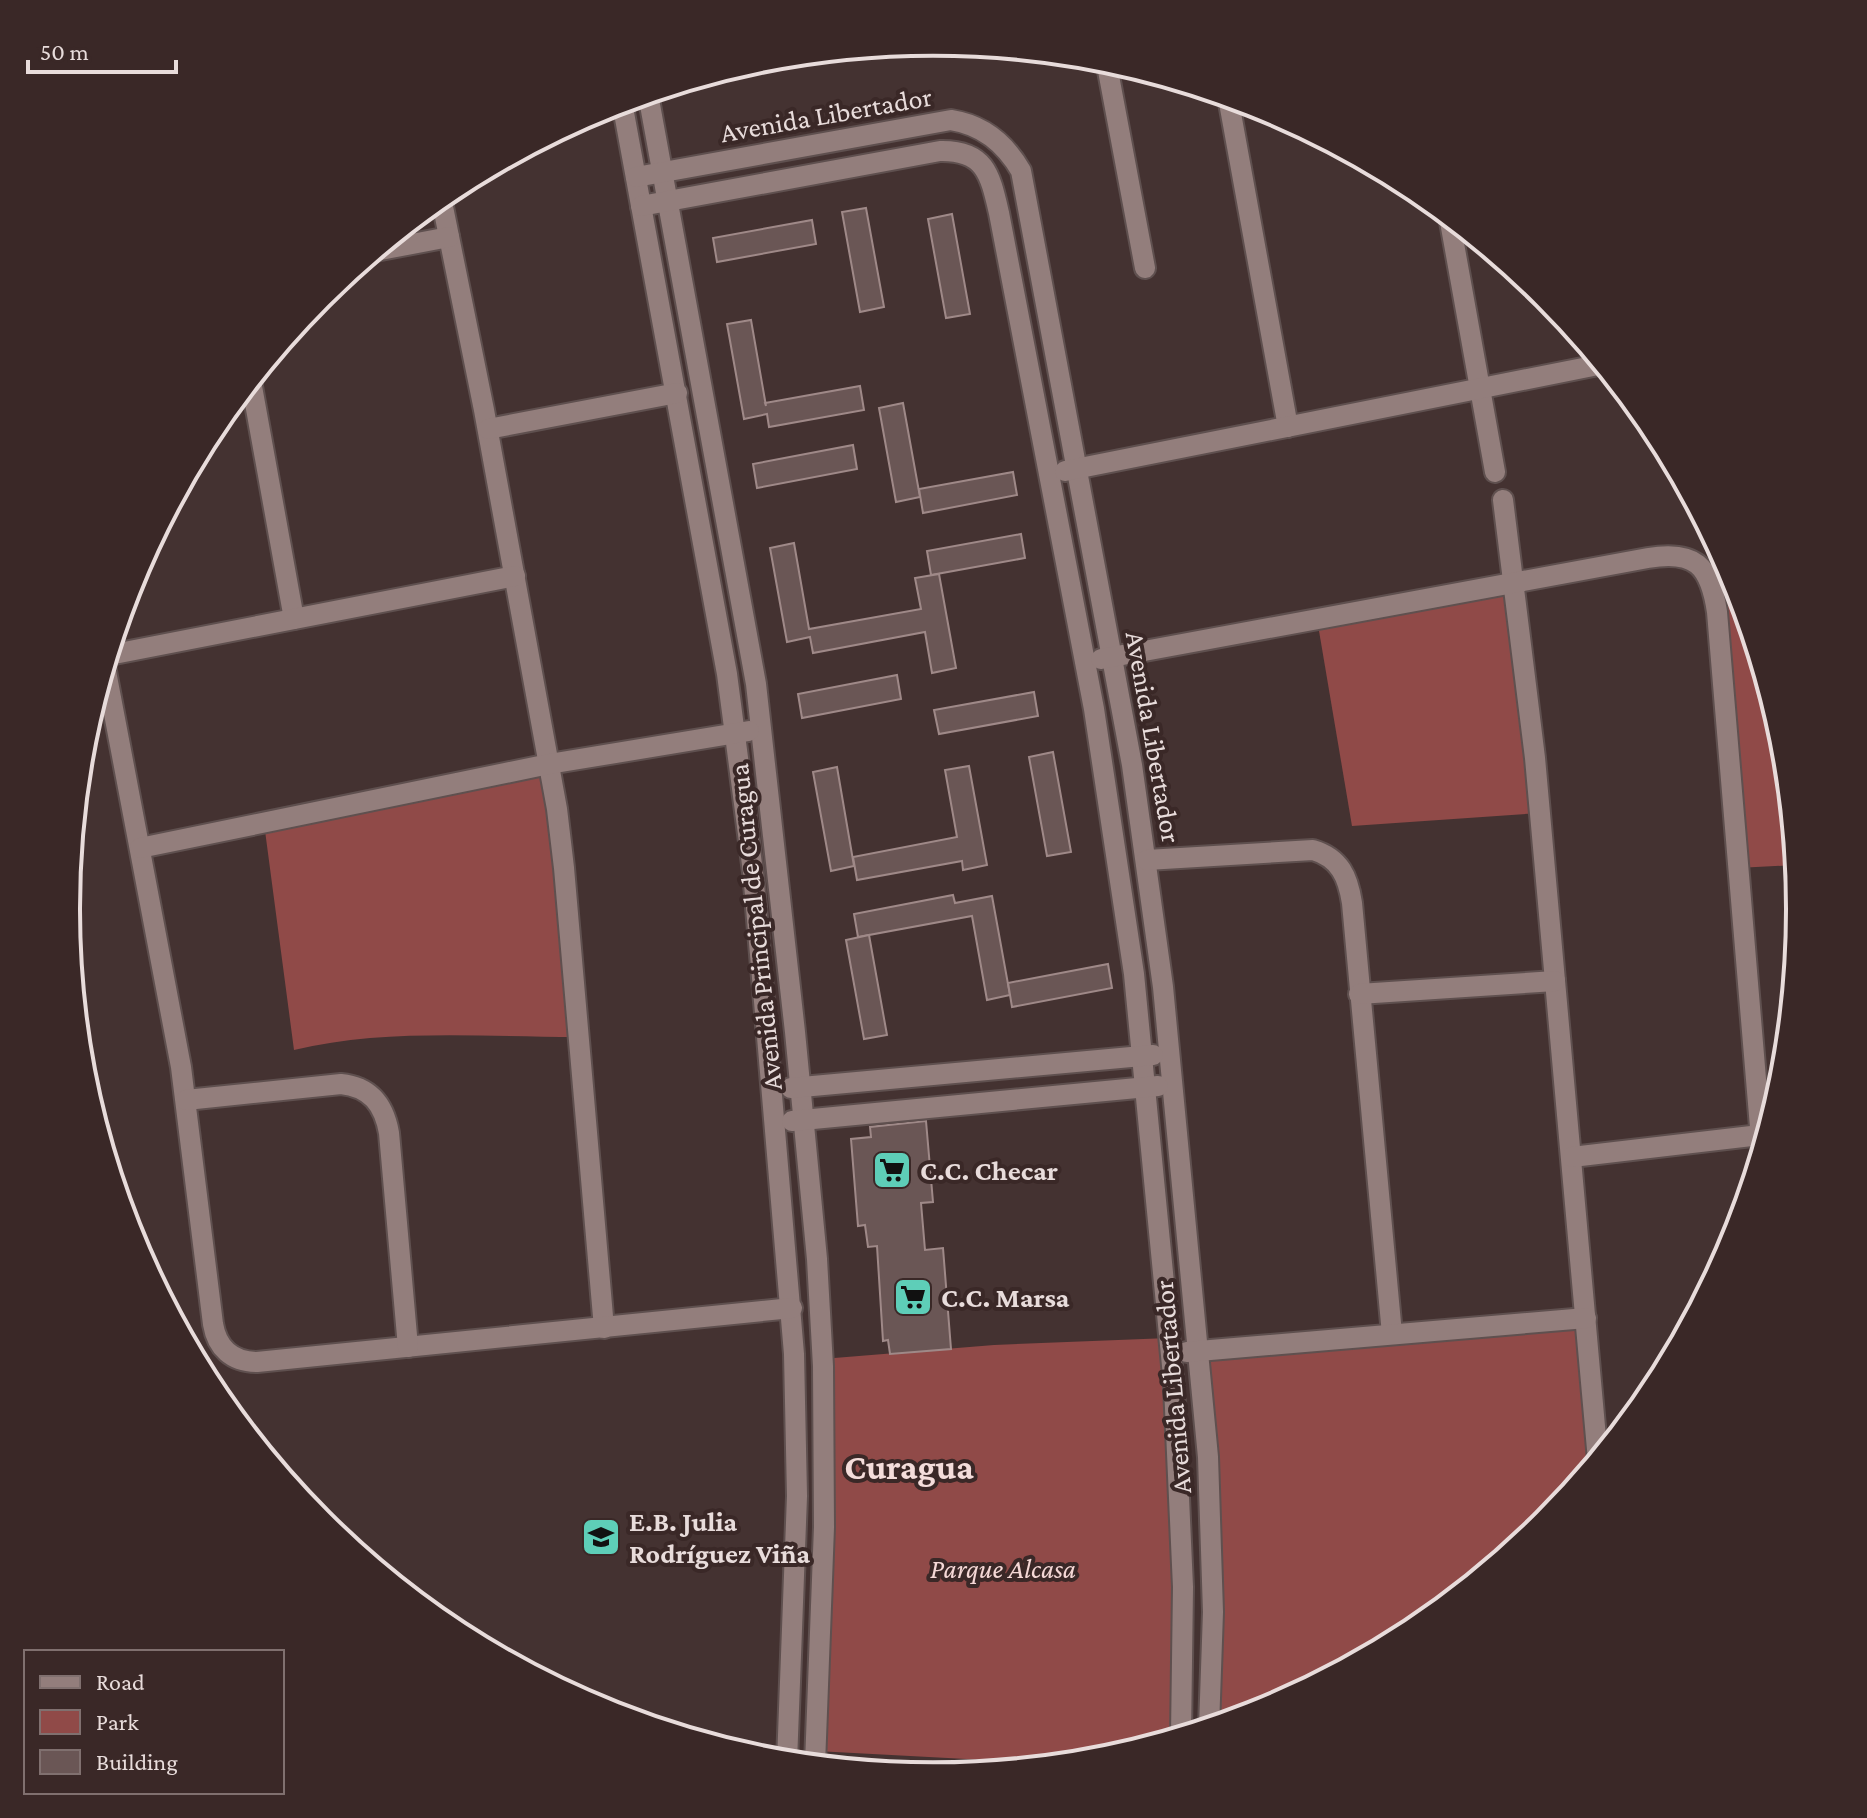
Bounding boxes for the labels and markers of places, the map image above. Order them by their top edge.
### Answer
supermarket icon: C.C. Checar [871,1149,913,1191]
place label: C.C. Checar [920,1155,1058,1186]
supermarket icon: C.C. Marsa [892,1276,934,1318]
place label: C.C. Marsa [941,1282,1070,1313]
place label: E.B. Julia Rodríguez Viña [629,1506,810,1569]
school or university icon: E.B. Julia Rodríguez Viña [580,1516,622,1558]

